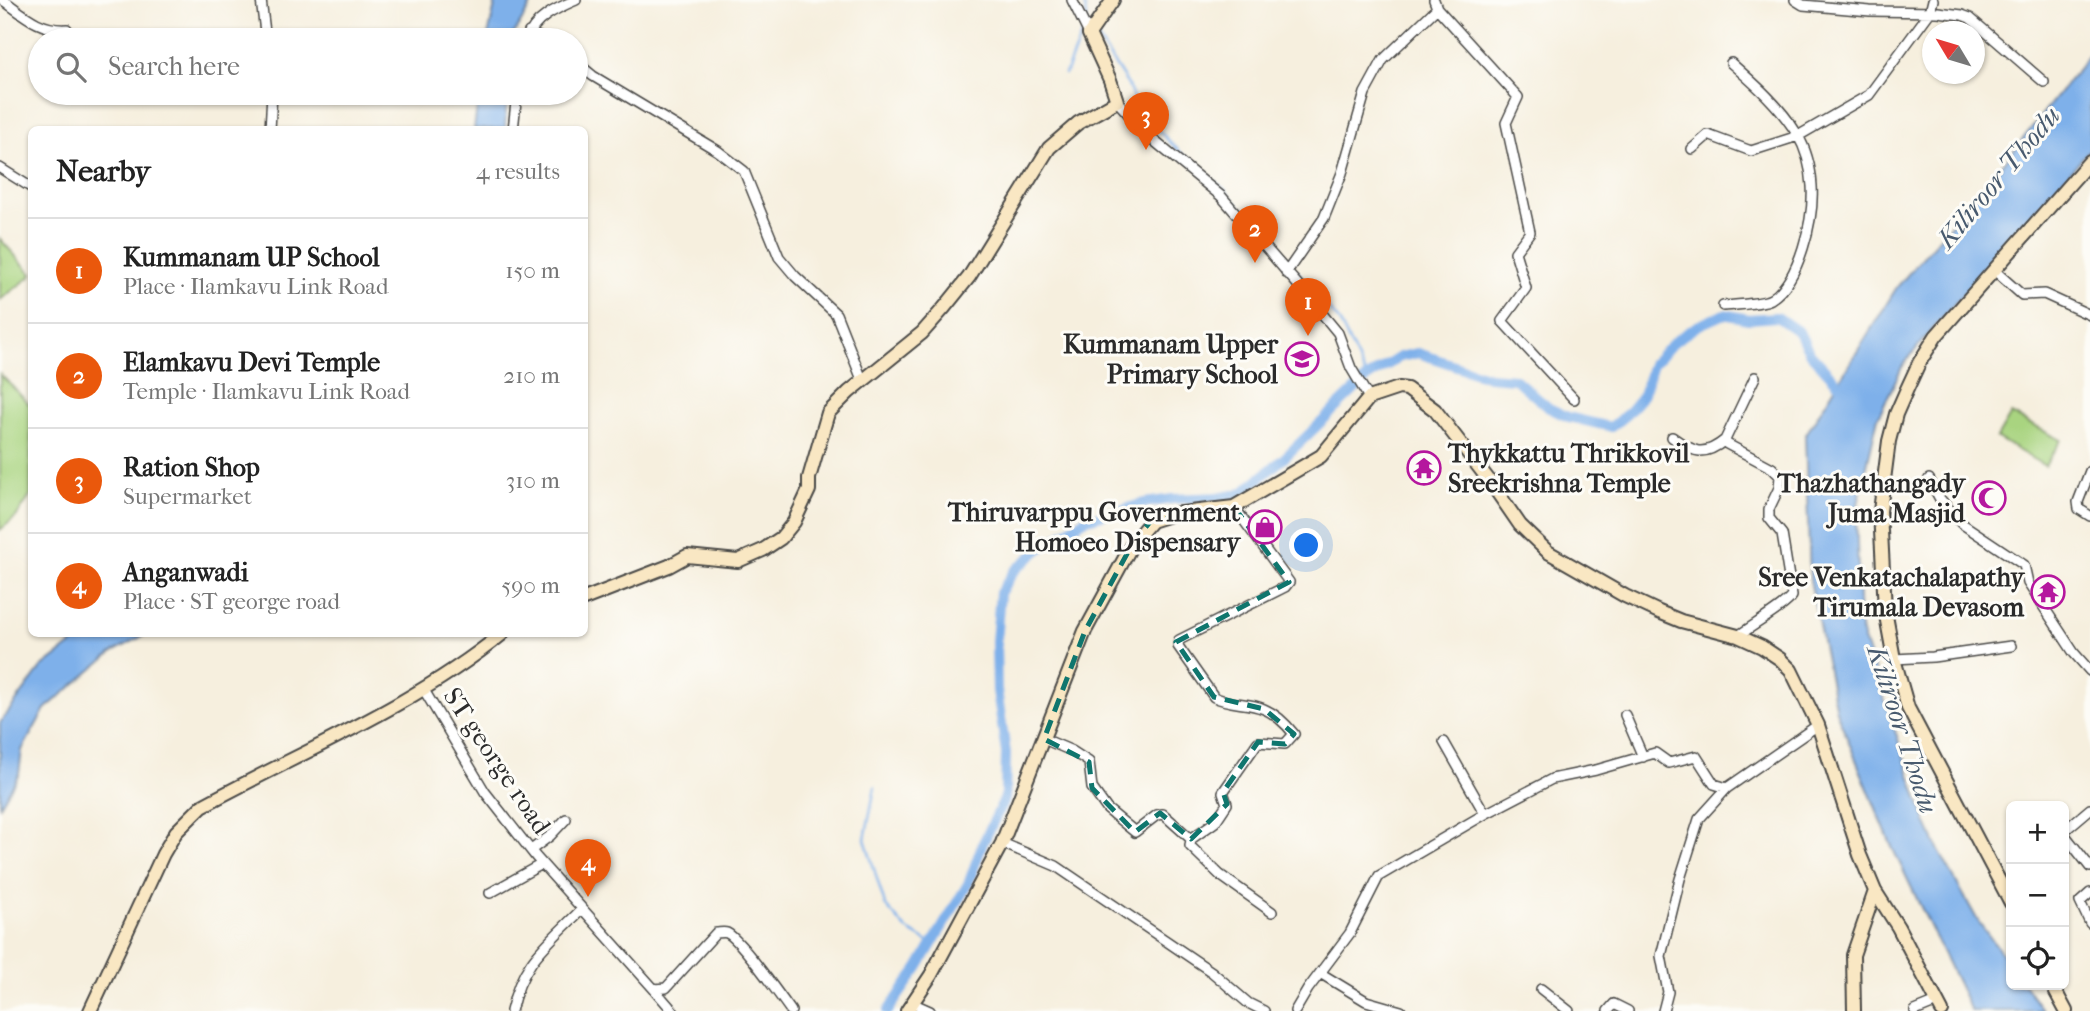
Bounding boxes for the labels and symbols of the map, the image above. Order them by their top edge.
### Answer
north arrow [1922,21,1985,84]
pin: 3 [1123,92,1169,150]
water label: Kiliroor Thodu [1928,99,2067,256]
pin: 2 [1232,205,1278,263]
pin: 1 [1285,278,1331,336]
place label: Kummanam Upper Primary School [1063,329,1279,390]
school or university icon: Kummanam Upper Primary School [1283,340,1321,378]
place label: Thykkattu Thrikkovil Sreekrishna Temple [1447,438,1690,499]
temple icon: Thykkattu Thrikkovil Sreekrishna Temple [1405,449,1443,487]
place label: Thazhathangady Juma Masjid [1777,468,1967,529]
mosque icon: Thazhathangady Juma Masjid [1970,479,2008,517]
place label: Thiruvarppu Government Homoeo Dispensary [947,497,1242,558]
shop icon: Thiruvarppu Government Homoeo Dispensary [1246,508,1284,546]
your location [1289,528,1323,562]
place label: Sree Venkatachalapathy Tirumala Devasom [1758,562,2026,623]
temple icon: Sree Venkatachalapathy Tirumala Devasom [2029,573,2067,611]
water label: Kiliroor Thodu [1860,639,1946,817]
street label: ST george road [437,682,558,841]
pin: 4 [565,839,611,897]

